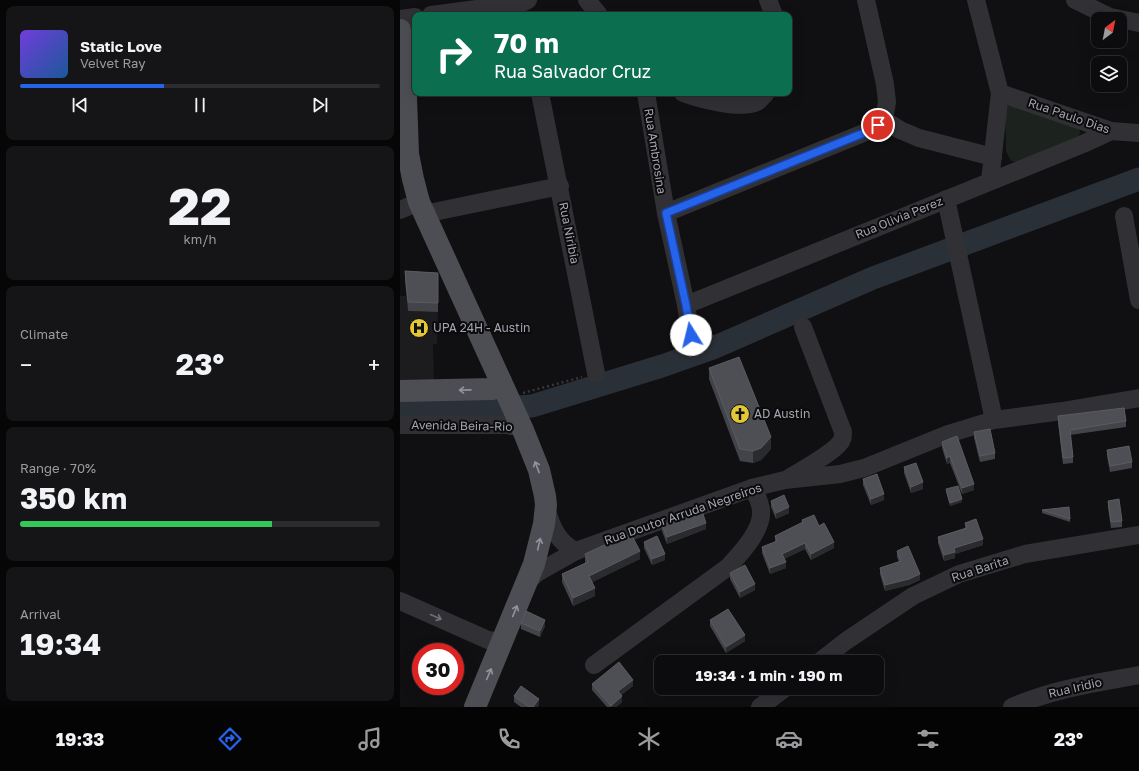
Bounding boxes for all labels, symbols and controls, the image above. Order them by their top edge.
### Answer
north arrow [1091,12,1127,48]
map controls [1091,12,1127,92]
text: 70 m [494,26,559,59]
icon: right [428,28,480,80]
text: Static Love [80,37,162,55]
text: Velvet Ray [80,55,145,71]
button: layers [1091,56,1127,92]
text: Rua Salvador Cruz [494,60,651,82]
icon: previous [69,94,91,116]
icon: pause [189,94,211,116]
icon: next [309,94,331,116]
street label: Rua Paulo Dias [1026,95,1112,137]
street label: Rua Ambrosina [641,107,670,195]
pin [861,108,895,142]
icon: arrive [867,114,889,136]
text: 22 [168,174,232,236]
street label: Rua Olivia Perez [853,193,945,242]
street label: Rua Niribia [556,201,583,265]
text: km/h [183,231,217,247]
position arrow [670,314,712,356]
hospital icon: UPA 24H - Austin [408,317,430,339]
place label: UPA 24H - Austin [433,320,530,335]
text: Climate [20,326,68,342]
text: 23° [176,346,224,382]
text: − [20,351,32,378]
text: + [368,351,380,378]
one-way arrow [459,386,472,394]
church icon: AD Austin [729,403,751,425]
place label: AD Austin [754,406,810,421]
street label: Avenida Beira-Rio [411,417,513,434]
text: Range · 70% [20,460,96,476]
one-way arrow [533,462,541,474]
street label: Rua Doutor Arruda Negreiros [602,479,764,548]
text: 350 km [20,480,127,516]
one-way arrow [536,538,544,551]
street label: Rua Barita [949,552,1010,585]
text: Arrival [20,606,61,622]
one-way arrow [511,606,519,618]
one-way arrow [429,614,441,621]
text: 19:34 [20,626,101,662]
speed limit sign: 30 [412,643,464,695]
text: 19:34 · 1 min · 190 m [696,666,842,684]
one-way arrow [485,669,493,681]
street label: Rua Iridio [1047,674,1103,701]
icon: directions [216,725,244,753]
icon: music [356,725,384,753]
icon: phone [495,725,523,753]
icon: climate [635,725,663,753]
icon: car [775,725,803,753]
icon: filters [914,725,942,753]
text: 19:33 [56,728,104,750]
text: 23° [1054,728,1083,750]

